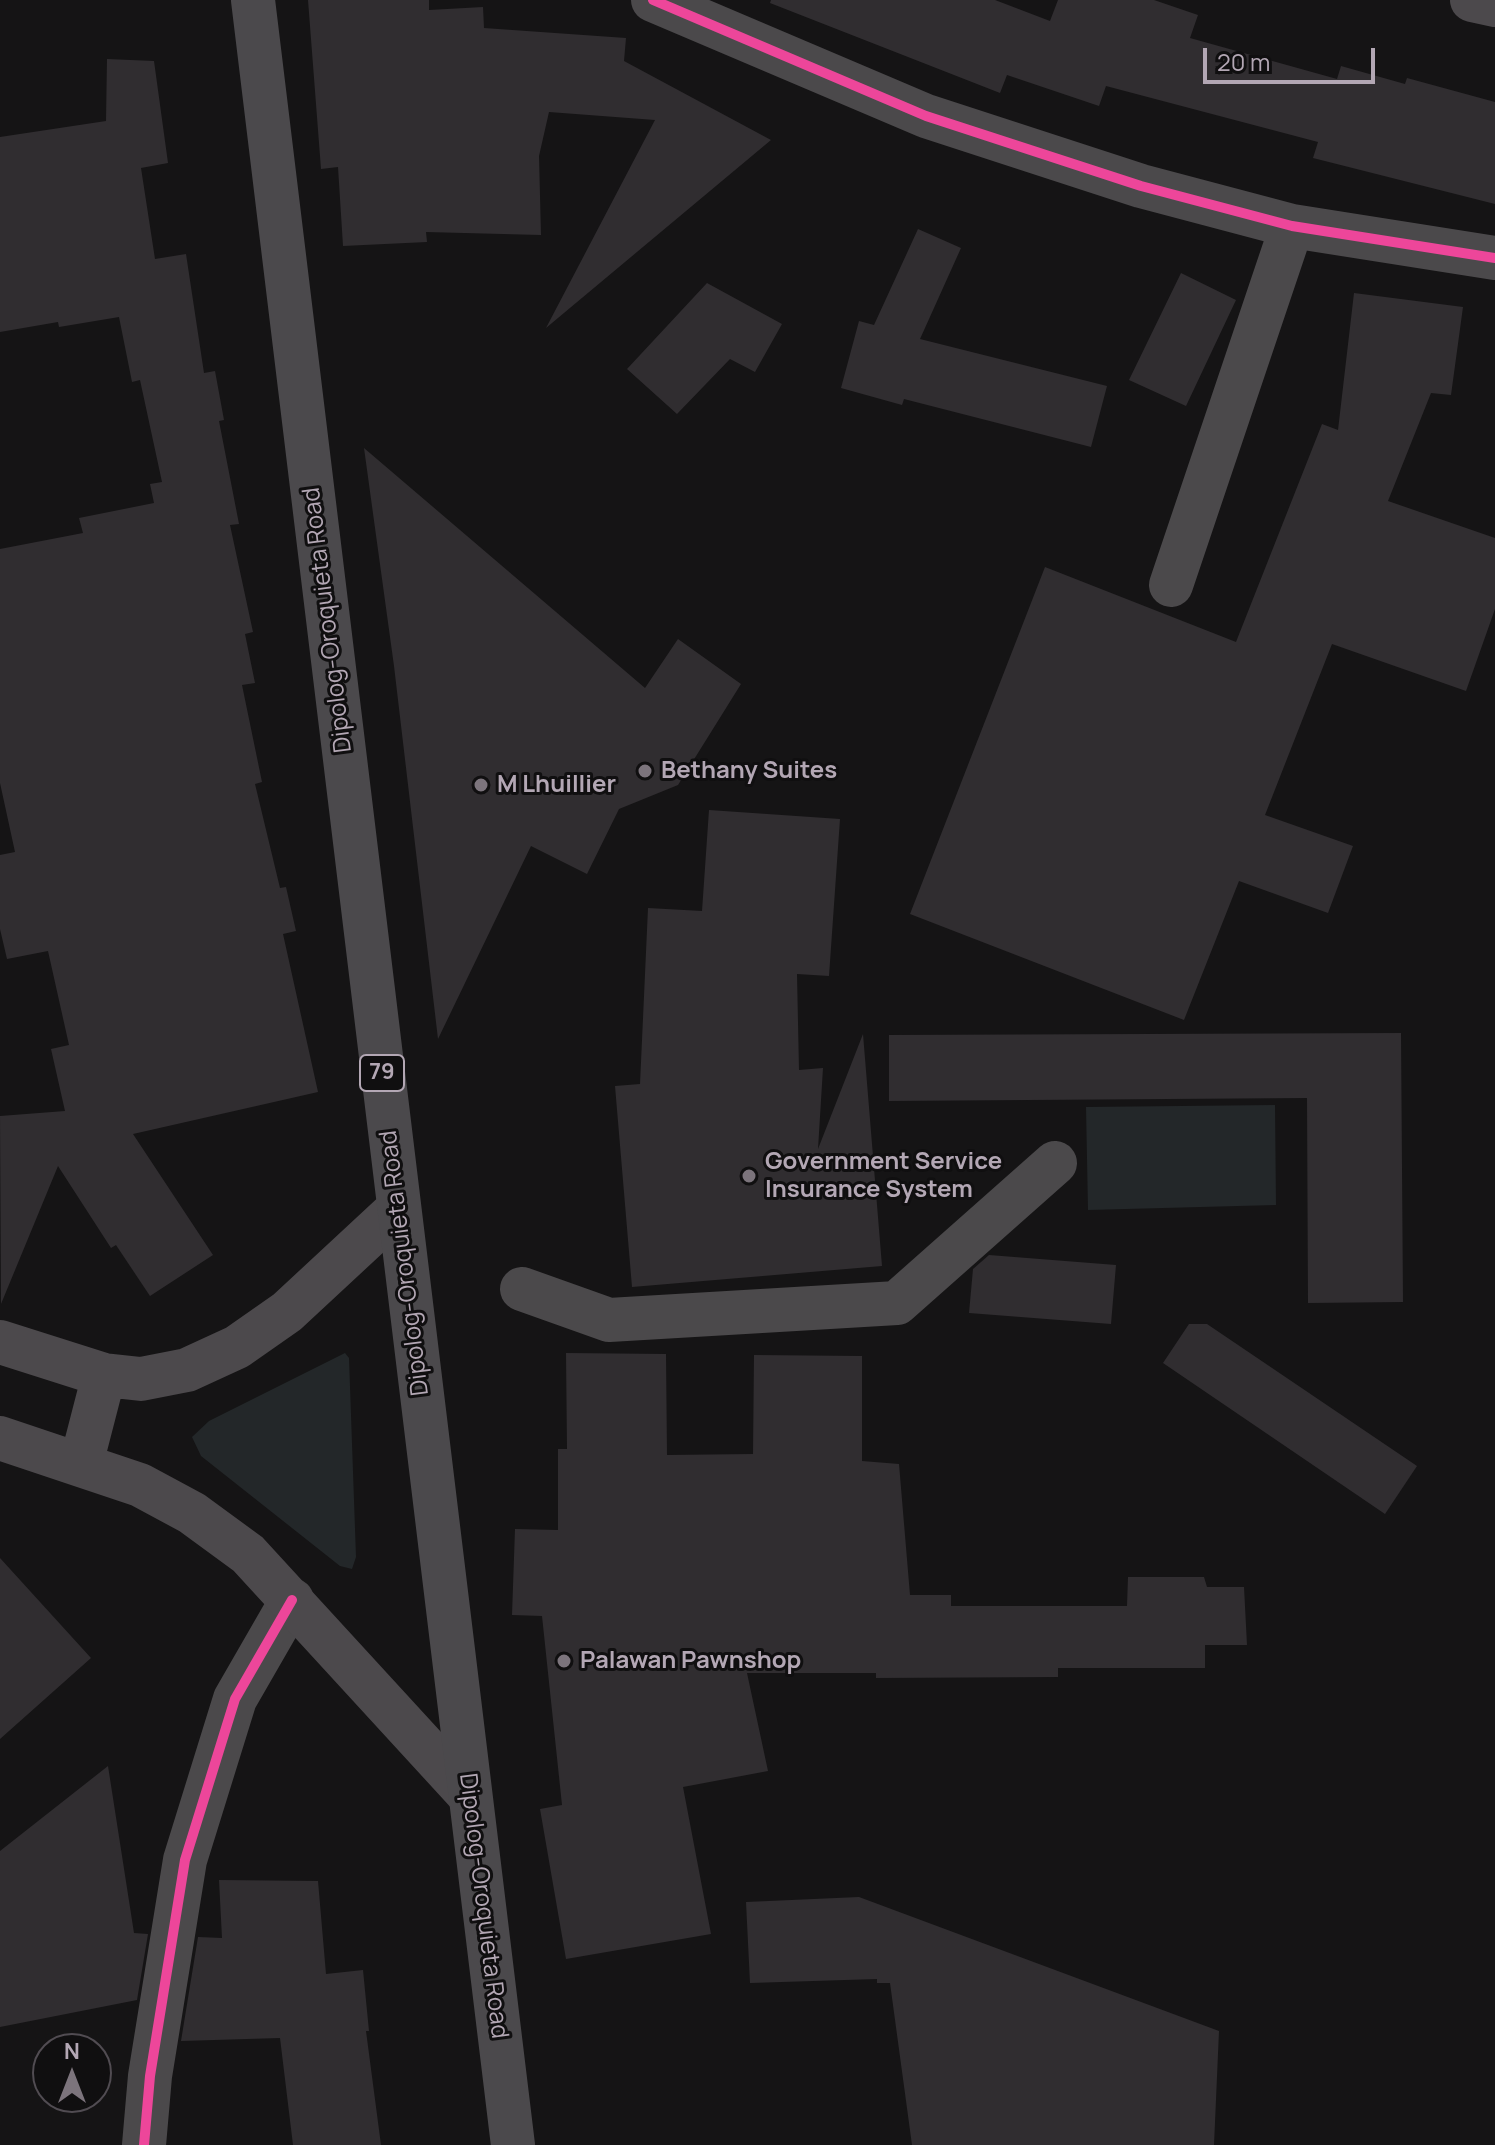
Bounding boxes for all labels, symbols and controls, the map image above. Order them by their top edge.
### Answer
scale bar [1207,32,1379,82]
text: 20 m [1217,45,1270,78]
street label: Dipolog-Oroquieta Road [297,486,359,754]
place label: Bethany Suites [661,757,837,785]
marker: Bethany Suites [636,762,654,780]
place label: M Lhuillier [497,771,616,799]
marker: M Lhuillier [472,776,490,794]
road number: 79 [360,1055,404,1091]
street label: Dipolog-Oroquieta Road [374,1129,436,1397]
place label: Government Service Insurance System [765,1148,1002,1204]
marker: Government Service Insurance System [740,1167,758,1185]
place label: Palawan Pawnshop [580,1647,801,1675]
marker: Palawan Pawnshop [555,1652,573,1670]
street label: Dipolog-Oroquieta Road [452,1772,514,2040]
north arrow [32,2033,112,2113]
text: N [64,2036,80,2066]

